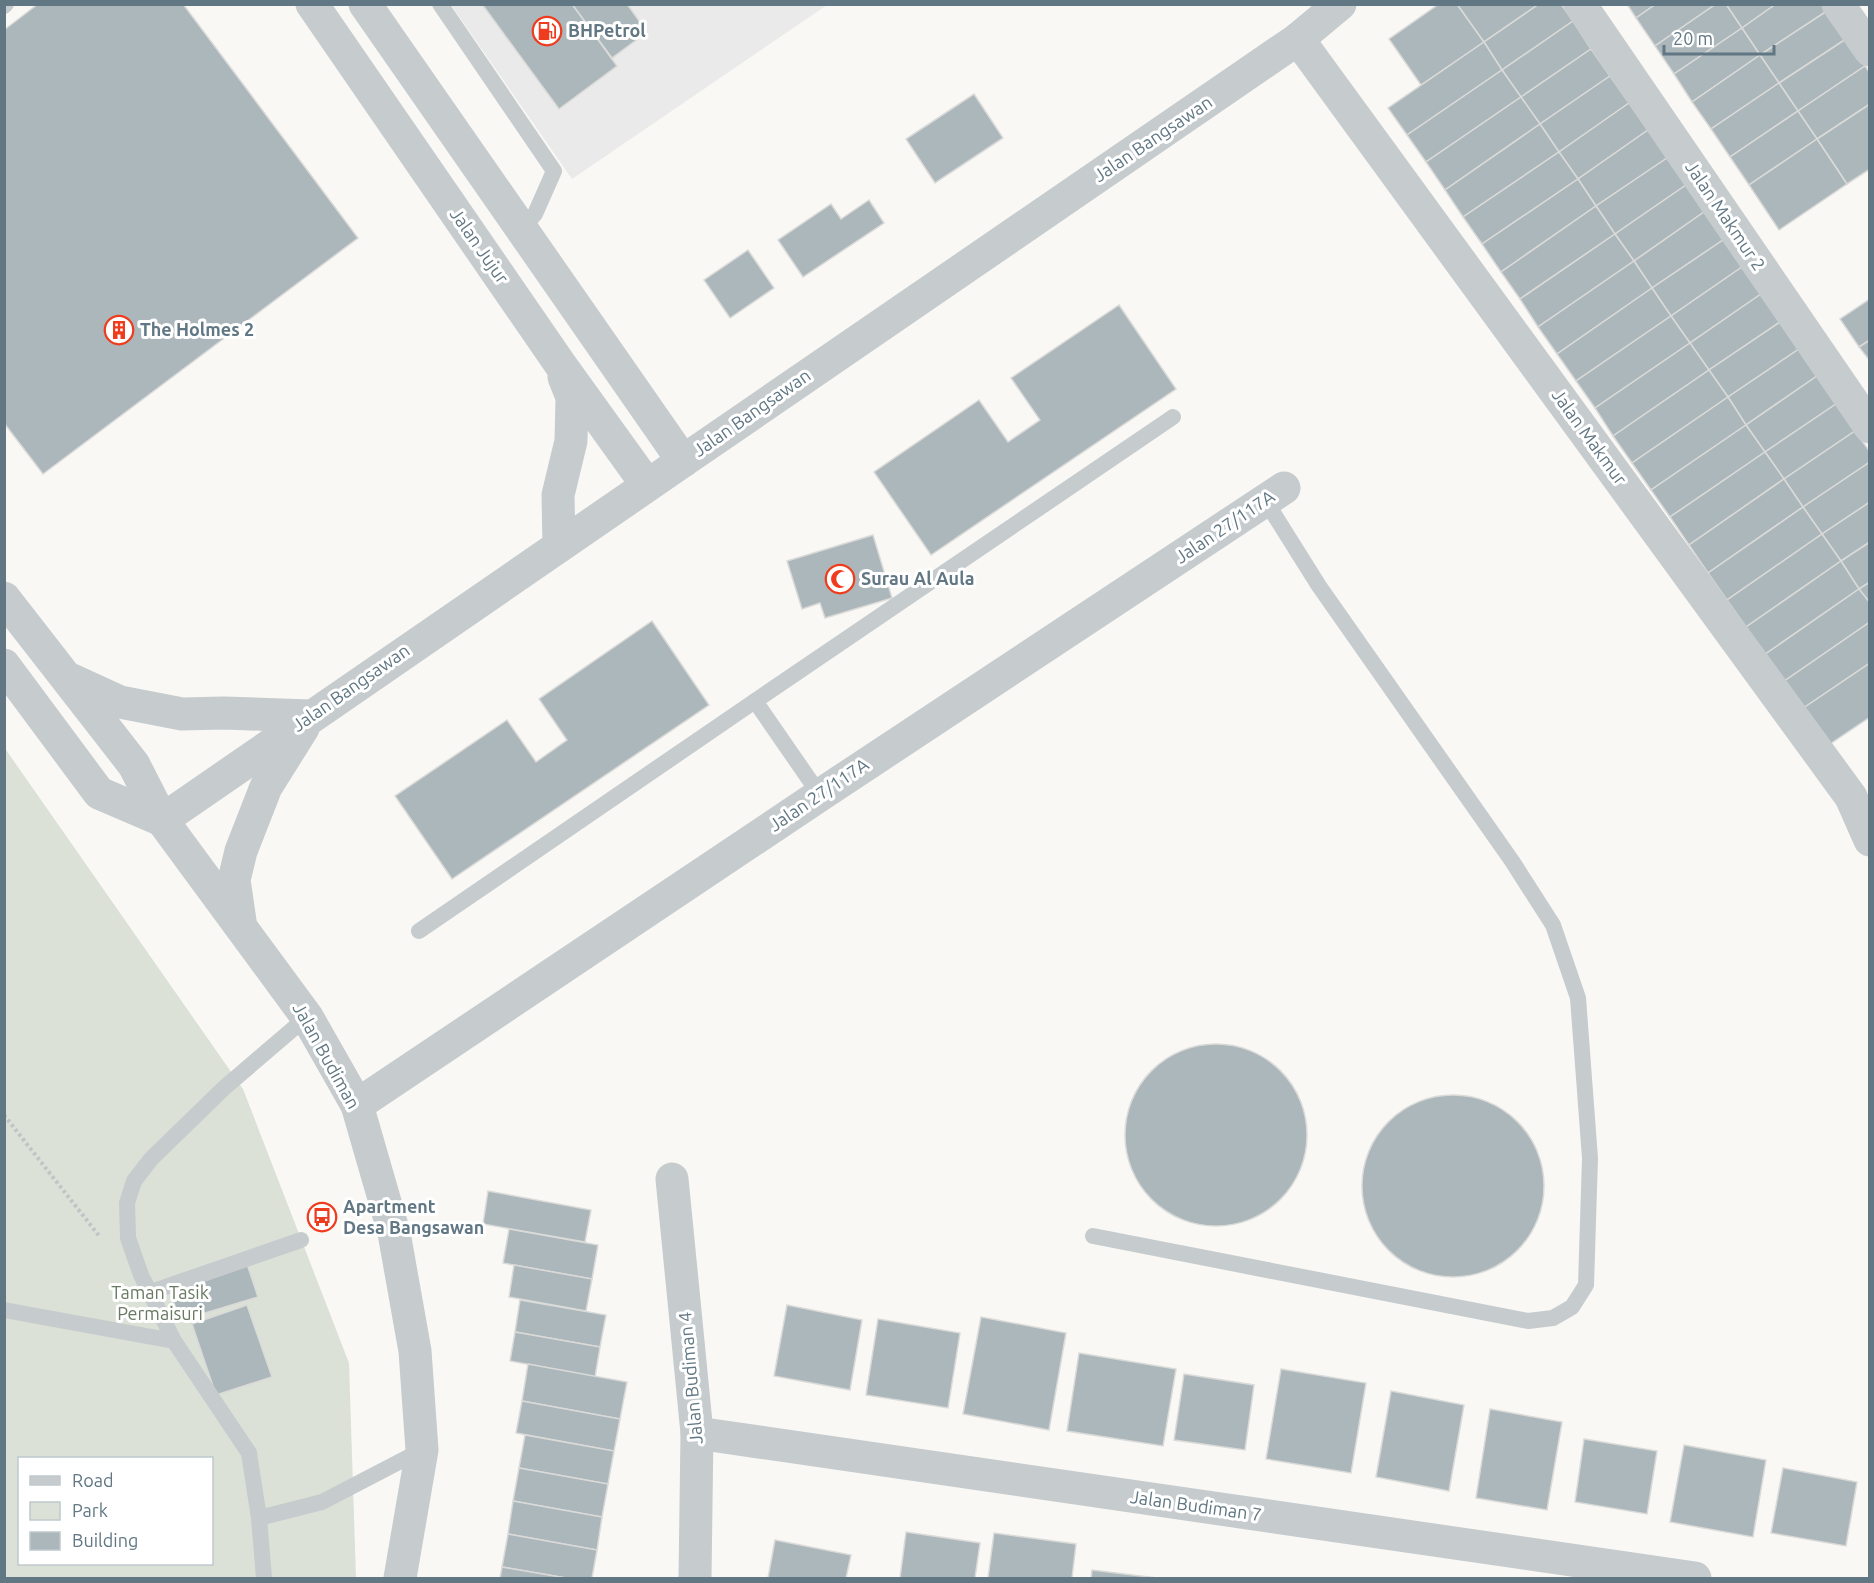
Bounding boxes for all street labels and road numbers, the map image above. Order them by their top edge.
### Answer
street label: Jalan Bangsawan [1089,91,1215,185]
street label: Jalan Makmur 2 [1682,157,1770,274]
street label: Jalan Jujur [447,204,513,287]
street label: Jalan Bangsawan [689,364,814,460]
street label: Jalan Makmur [1548,385,1631,488]
street label: Jalan 27/117A [1171,485,1278,567]
street label: Jalan Bangsawan [288,639,413,735]
street label: Jalan 27/117A [765,753,872,835]
street label: Jalan Budiman [289,999,364,1112]
street label: Jalan Budiman 4 [674,1311,706,1445]
street label: Jalan Budiman 7 [1129,1486,1263,1524]

